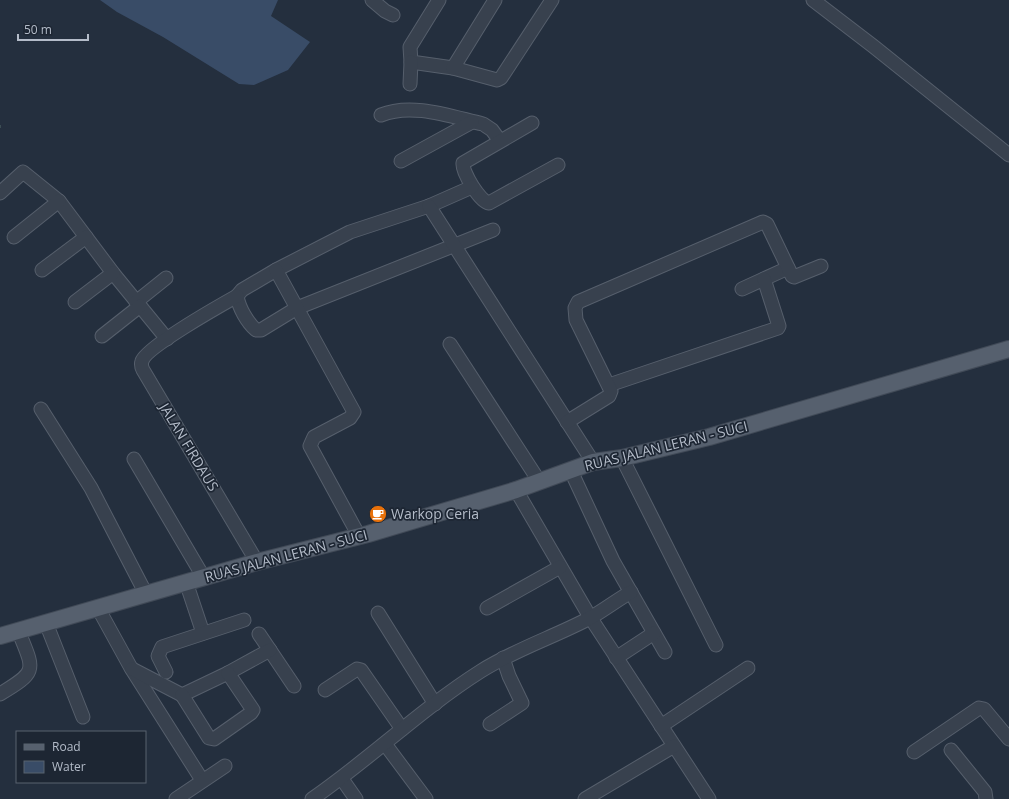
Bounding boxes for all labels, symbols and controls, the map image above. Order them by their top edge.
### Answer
scale bar [18,16,88,42]
text: 50 m [24,21,52,38]
street label: JALAN FIRDAUS [155,397,223,494]
street label: RUAS JALAN LERAN - SUCI [582,416,749,475]
cafe icon: Warkop Ceria [368,504,388,524]
place label: Warkop Ceria [391,504,479,523]
street label: RUAS JALAN LERAN - SUCI [203,525,369,586]
legend [16,731,146,783]
text: Road [52,738,81,755]
text: Water [52,758,86,775]

